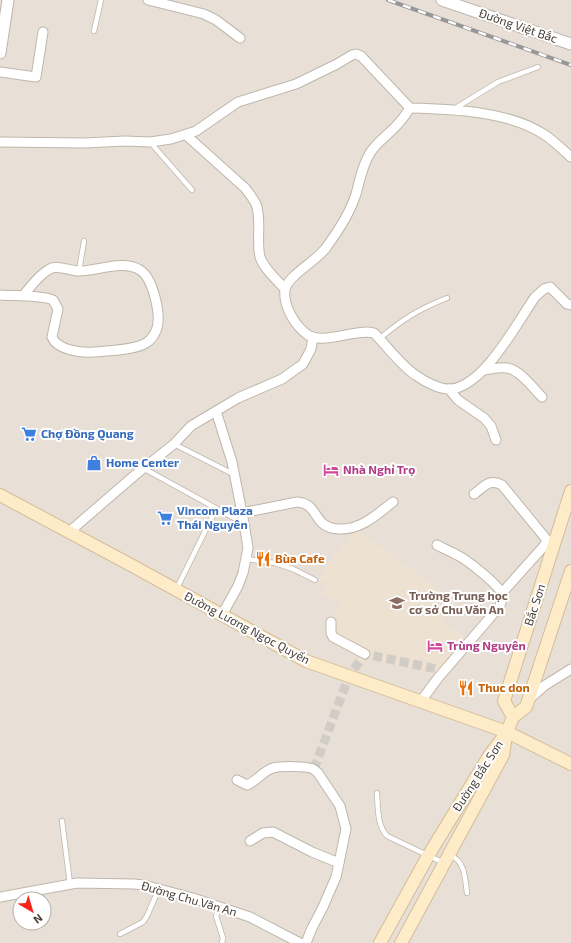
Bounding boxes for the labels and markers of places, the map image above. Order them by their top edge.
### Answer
supermarket icon: Chợ Đồng Quang [20,425,38,443]
place label: Chợ Đồng Quang [41,426,134,441]
shop icon: Home Center [85,454,103,472]
place label: Home Center [106,455,179,469]
hotel icon: Nhà Nghỉ Trọ [322,461,340,479]
place label: Nhà Nghỉ Trọ [343,462,415,476]
place label: Vincom Plaza Thái Nguyên [177,503,253,532]
supermarket icon: Vincom Plaza Thái Nguyên [156,509,174,527]
restaurant icon: Bùa Cafe [254,550,272,568]
place label: Bùa Cafe [275,551,325,565]
place label: Trường Trung học cơ sở Chu Văn An [409,588,508,616]
school or university icon: Trường Trung học cơ sở Chu Văn An [388,594,406,612]
hotel icon: Trùng Nguyên [426,637,444,655]
place label: Trùng Nguyên [447,638,526,653]
restaurant icon: Thuc don [457,679,475,697]
place label: Thuc don [478,680,530,694]

